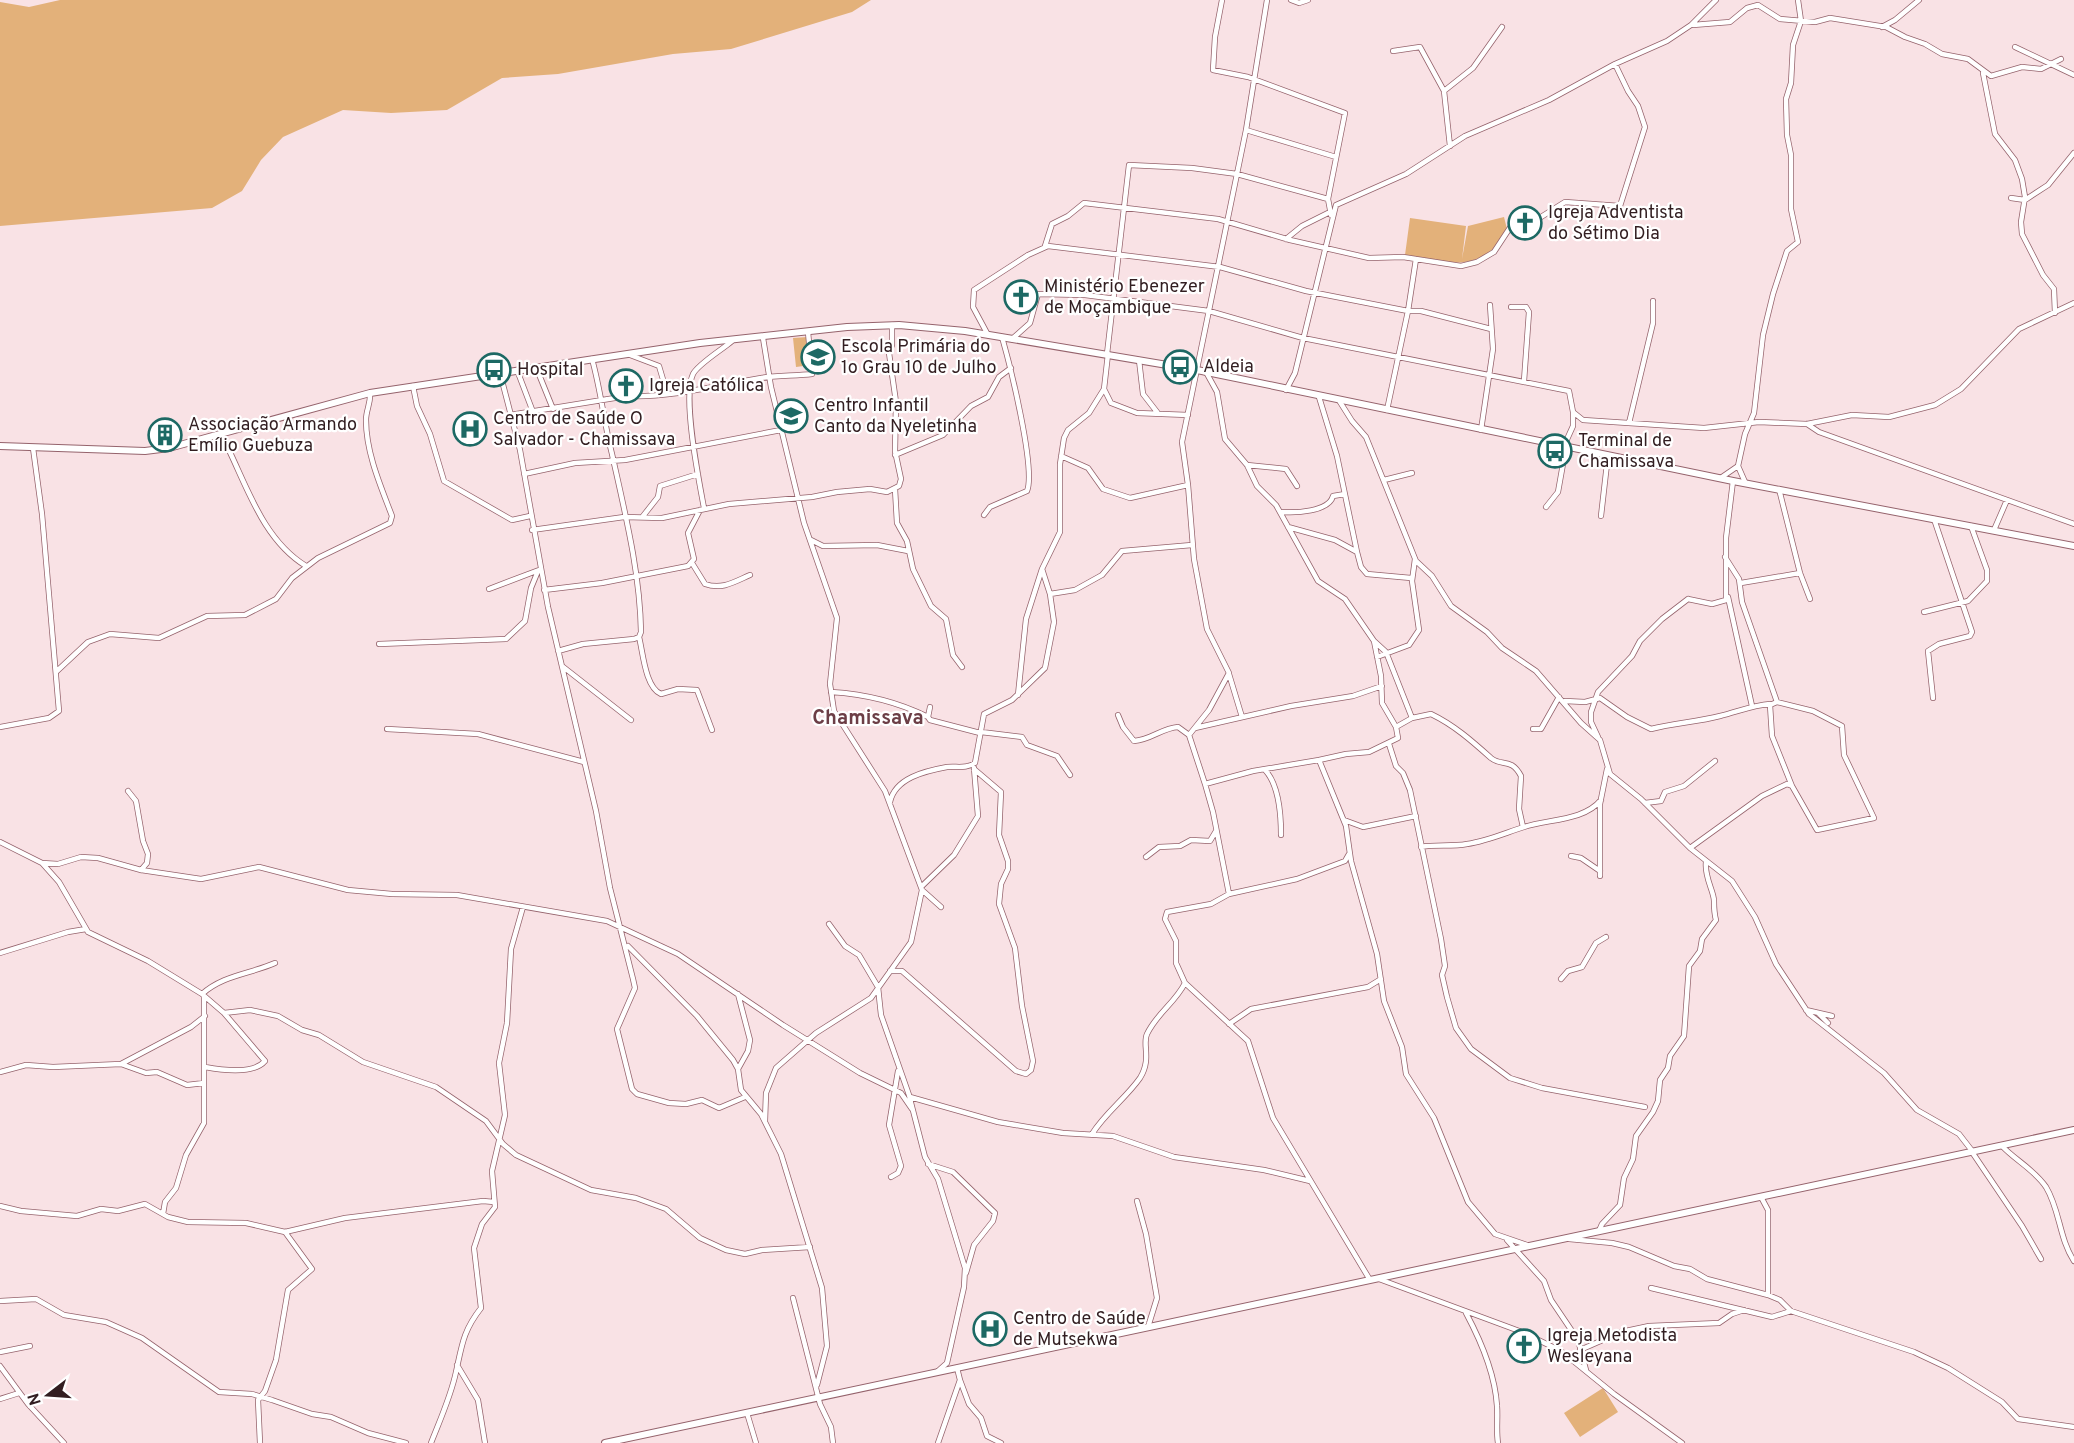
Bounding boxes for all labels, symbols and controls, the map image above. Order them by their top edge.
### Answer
place label: Igreja Adventista do Sétimo Dia [1548,202,1684,246]
church icon: Igreja Adventista do Sétimo Dia [1507,205,1543,241]
place label: Ministério Ebenezer de Moçambique [1044,276,1205,320]
church icon: Ministério Ebenezer de Moçambique [1003,279,1039,315]
place label: Escola Primária do 1o Grau 10 de Julho [841,336,997,380]
school or university icon: Escola Primária do 1o Grau 10 de Julho [800,339,836,375]
bus stop icon: Aldeia [1162,349,1198,385]
bus stop icon: Hospital [476,352,512,388]
place label: Aldeia [1203,356,1254,379]
place label: Hospital [517,359,584,382]
church icon: Igreja Católica [608,368,644,404]
place label: Igreja Católica [649,375,764,398]
place label: Centro Infantil Canto da Nyeletinha [814,395,977,439]
school or university icon: Centro Infantil Canto da Nyeletinha [773,398,809,434]
place label: Centro de Saúde O Salvador - Chamissava [493,408,675,452]
hospital icon: Centro de Saúde O Salvador - Chamissava [452,411,488,447]
place label: Associação Armando Emílio Guebuza [188,414,357,458]
building icon: Associação Armando Emílio Guebuza [147,417,183,453]
place label: Terminal de Chamissava [1578,430,1674,474]
bus stop icon: Terminal de Chamissava [1537,433,1573,469]
district label: Chamissava [812,706,924,732]
place label: Centro de Saúde de Mutsekwa [1013,1308,1146,1352]
hospital icon: Centro de Saúde de Mutsekwa [972,1311,1008,1347]
place label: Igreja Metodista Wesleyana [1547,1325,1677,1369]
church icon: Igreja Metodista Wesleyana [1506,1328,1542,1364]
north arrow [18,1365,78,1425]
text: N [24,1390,47,1407]

